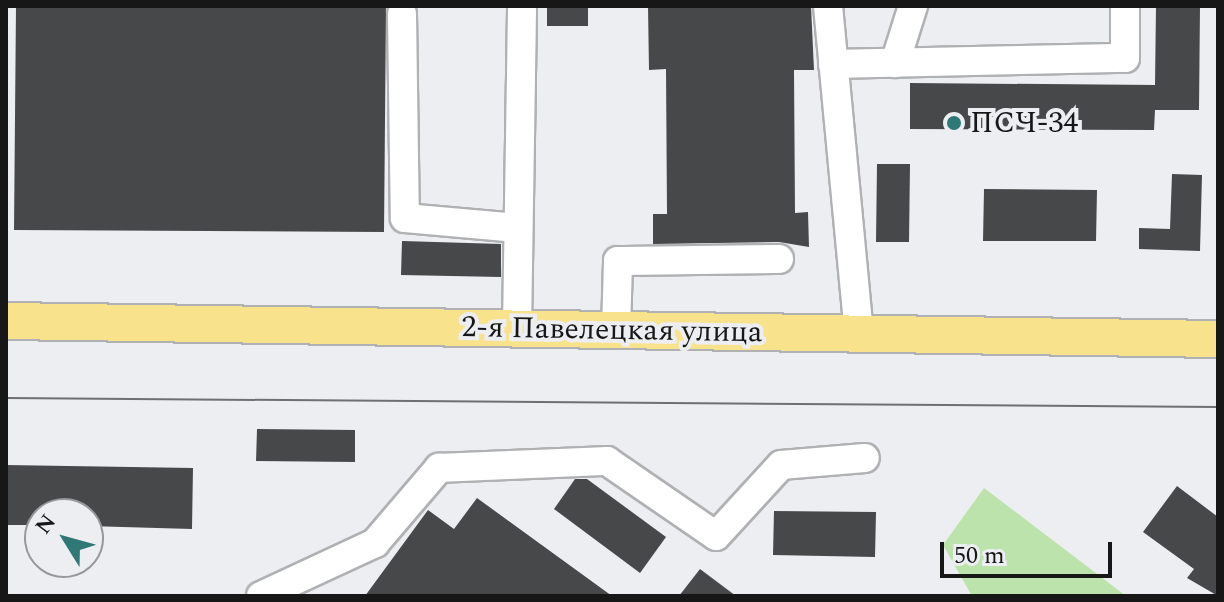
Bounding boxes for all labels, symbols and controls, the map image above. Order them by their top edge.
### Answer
place label: ПСЧ-34 [970,105,1078,141]
marker: ПСЧ-34 [945,114,963,132]
street label: 2-я Павелецкая улица [461,309,763,351]
north arrow [24,498,104,578]
text: N [27,507,65,542]
scale bar [944,526,1116,576]
text: 50 m [954,538,1005,574]

